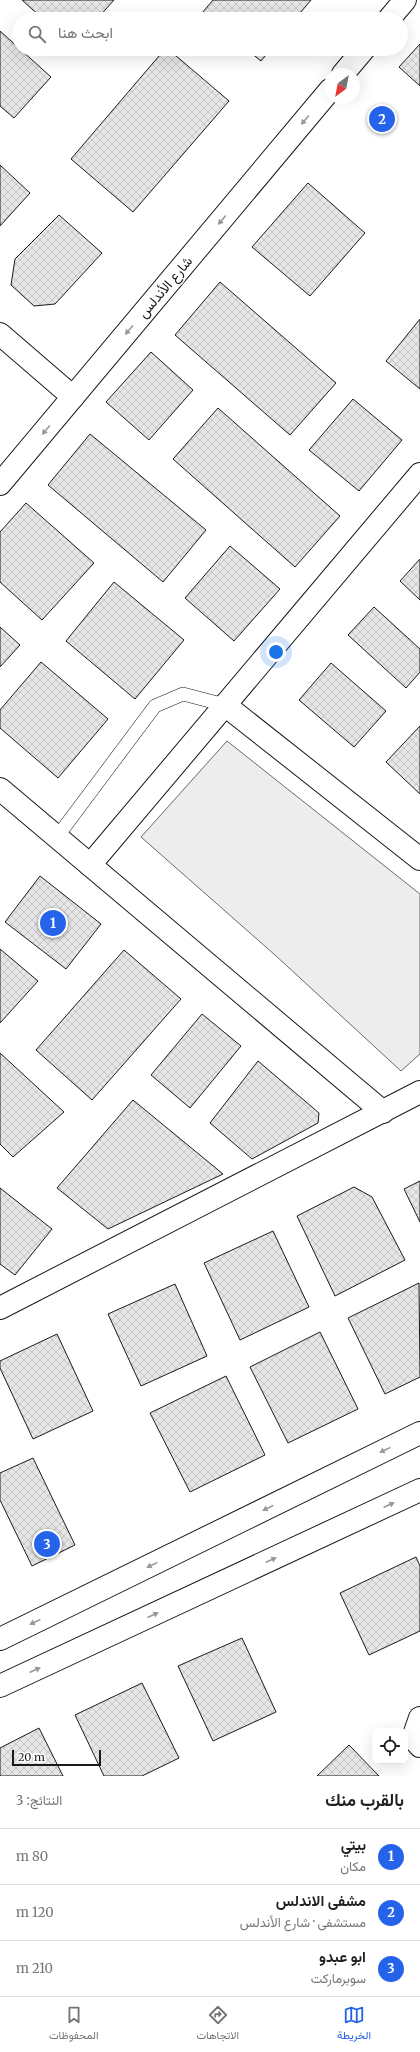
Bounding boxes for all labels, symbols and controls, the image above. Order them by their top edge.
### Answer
search box [12,12,408,56]
icon: search [26,23,48,45]
text: ابحث هنا [58,23,113,42]
north arrow [324,68,360,104]
pin: 2 [369,104,395,134]
one-way arrow [300,115,309,125]
one-way arrow [217,214,226,225]
street label: شارع الأندلس [134,252,198,323]
one-way arrow [125,325,134,335]
one-way arrow [41,424,50,435]
your location [266,642,286,662]
pin: 1 [40,908,66,938]
one-way arrow [379,1447,391,1453]
one-way arrow [383,1502,394,1508]
one-way arrow [263,1504,274,1511]
pin: 3 [34,1529,60,1559]
one-way arrow [265,1557,276,1563]
one-way arrow [146,1562,157,1568]
one-way arrow [147,1612,159,1618]
one-way arrow [29,1619,41,1625]
one-way arrow [30,1667,41,1673]
map controls [372,1728,408,1764]
button: locate [372,1728,408,1764]
scale bar [12,1748,101,1767]
text: 20 m [18,1750,45,1764]
text: بالقرب منك [325,1789,404,1811]
text: النتائج: 3 [16,1792,62,1809]
text: بيتي [341,1835,366,1854]
text: 80 m [16,1848,48,1865]
text: 1 [388,1848,394,1865]
text: مكان [340,1858,366,1875]
text: مشفى الاندلس [276,1891,366,1910]
text: 120 m [16,1904,54,1921]
text: 2 [387,1904,395,1921]
text: مستشفى · شارع الأندلس [240,1914,366,1931]
text: ابو عبدو [319,1947,366,1966]
text: 210 m [16,1960,53,1977]
text: 3 [387,1960,395,1977]
text: سوبرماركت [311,1970,366,1987]
tab: المحفوظات [49,2004,99,2045]
tab: الاتجاهات [196,2004,239,2045]
tab: الخريطة [337,2004,371,2045]

